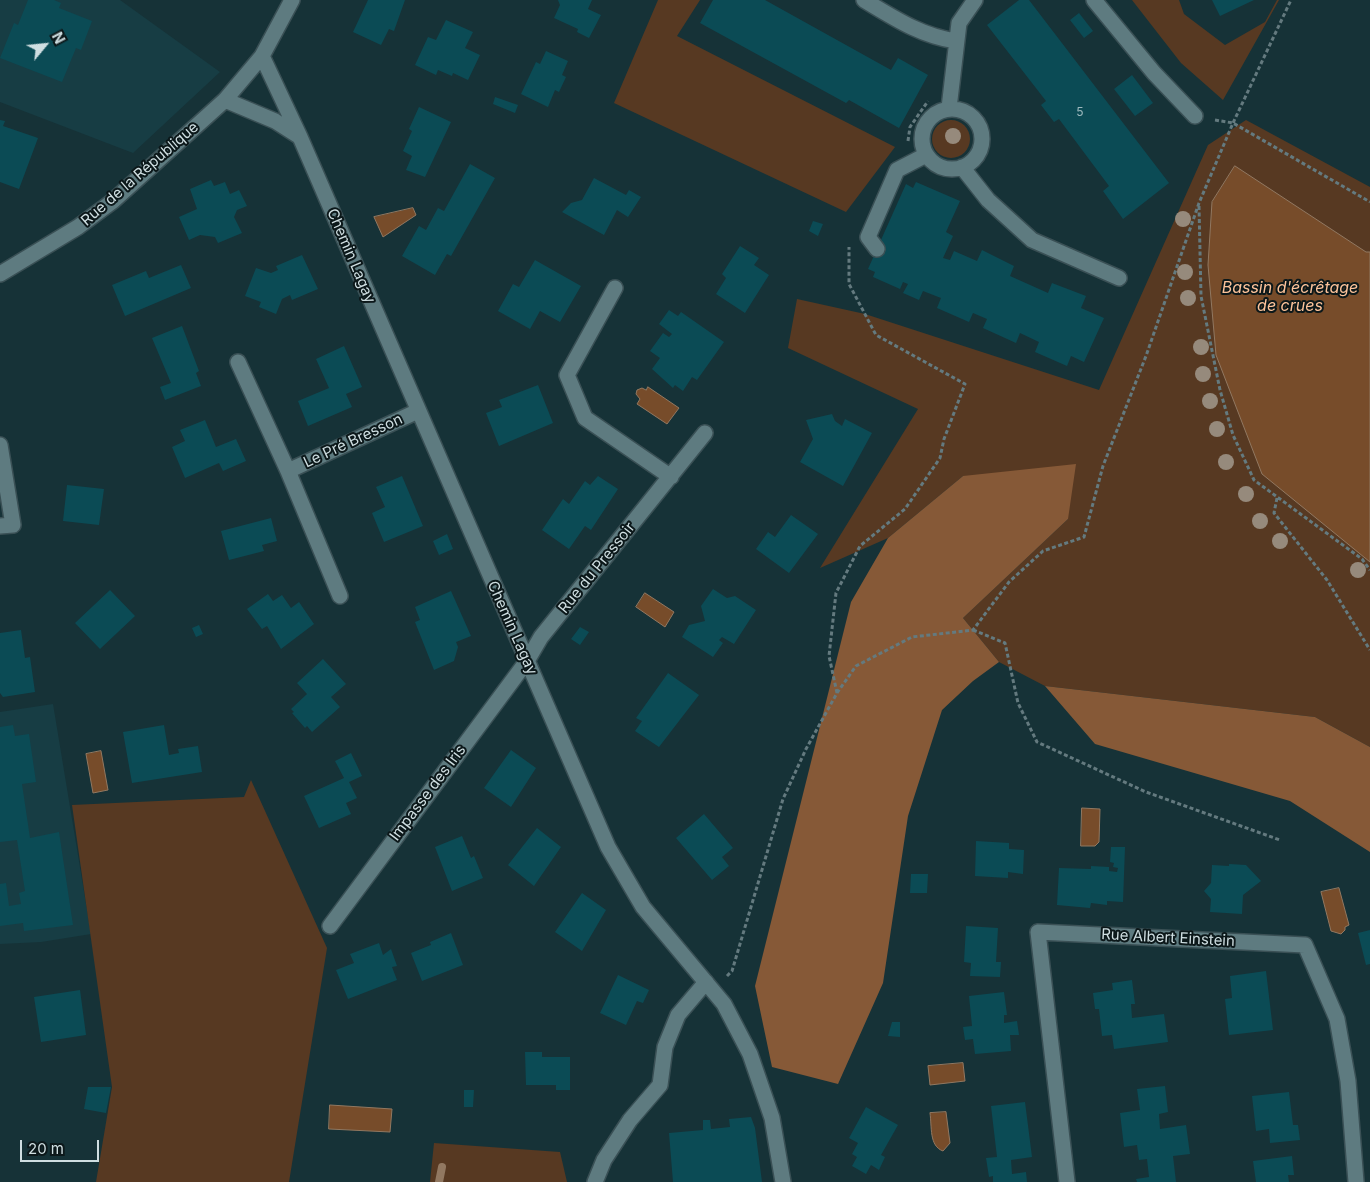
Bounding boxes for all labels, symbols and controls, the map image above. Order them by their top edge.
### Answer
north arrow [20,20,70,70]
text: N [49,29,69,46]
house number: 5 [1076,105,1084,119]
street label: Rue de la République [78,118,202,230]
street label: Chemin Lagay [323,206,379,306]
water label: Bassin d'écrêtage de crues [1222,278,1358,316]
street label: Le Pré Bresson [301,410,405,472]
street label: Rue du Pressoir [555,519,639,617]
street label: Chemin Lagay [483,578,541,678]
street label: Impasse des Iris [386,742,470,844]
street label: Rue Albert Einstein [1101,926,1235,950]
scale bar [22,1130,101,1162]
text: 20 m [28,1139,64,1158]

